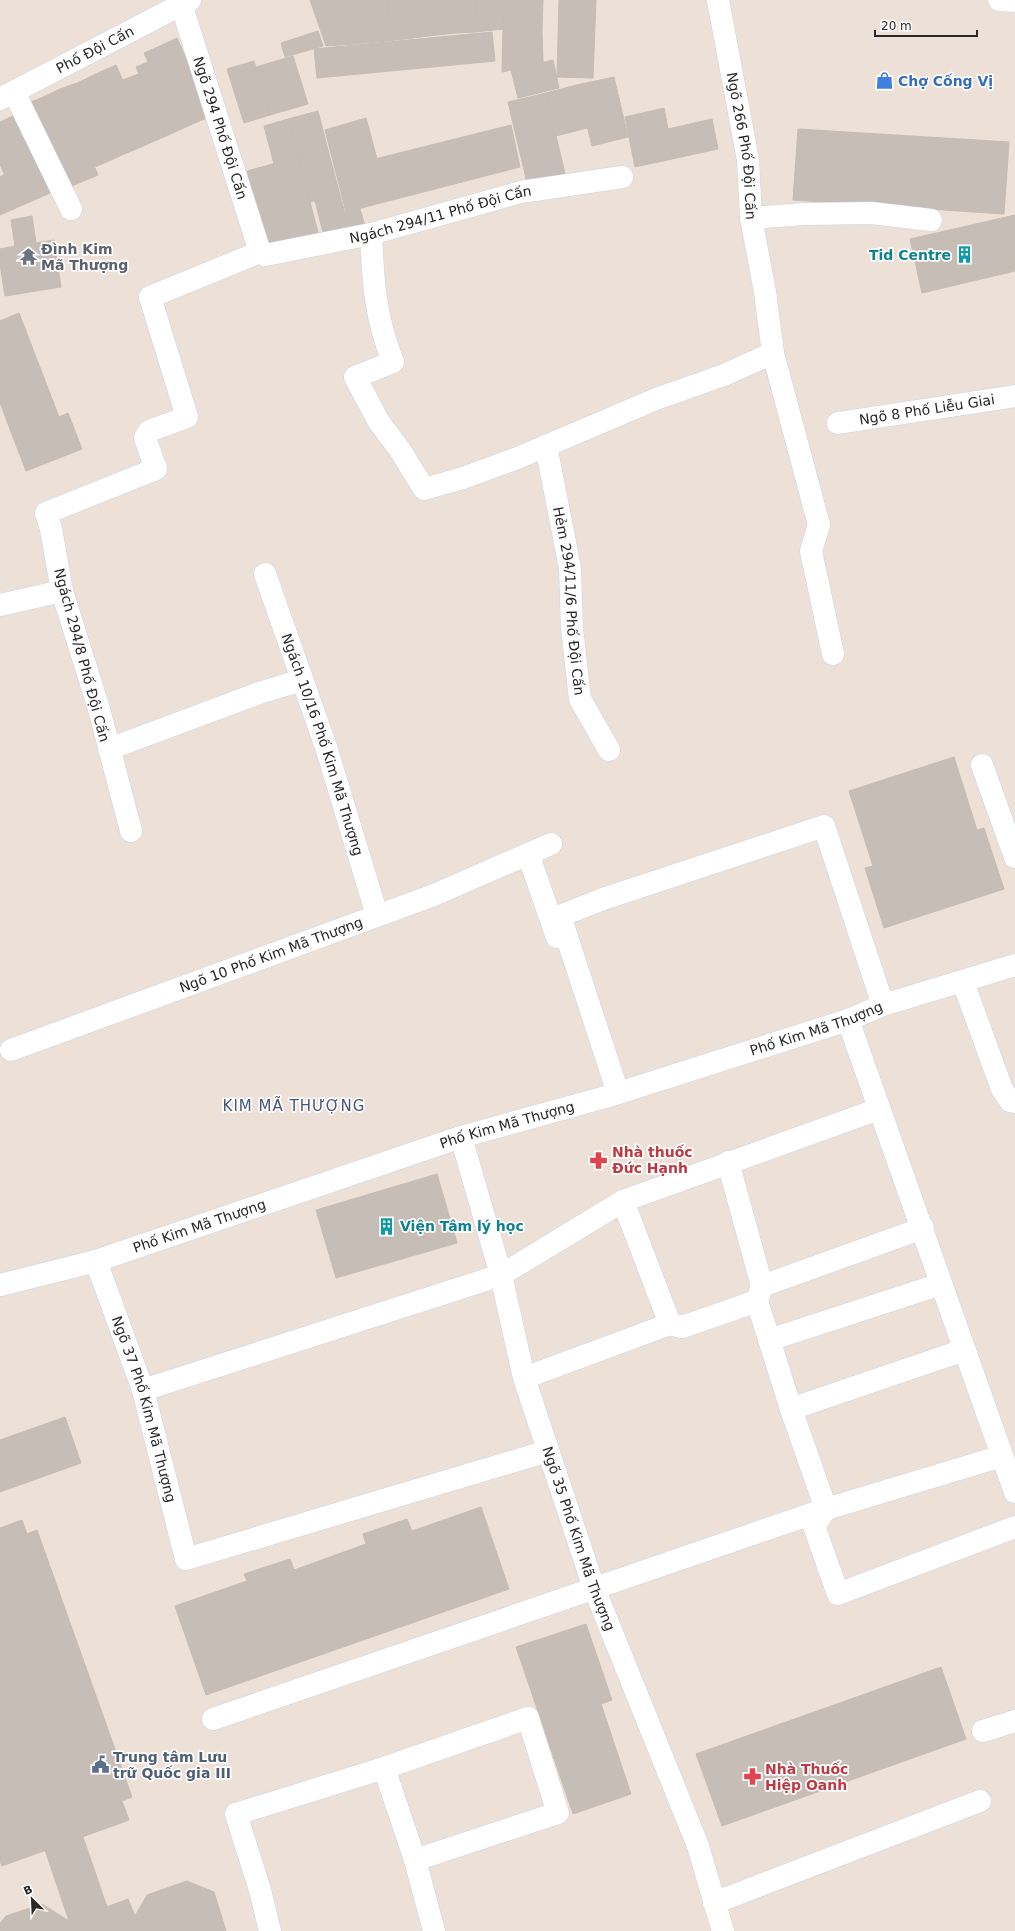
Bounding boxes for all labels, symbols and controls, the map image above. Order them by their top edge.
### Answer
scale bar [875,12,977,38]
text: 20 m [881,19,912,33]
street label: Phố Đội Cấn [53,23,136,76]
street label: Ngõ 294 Phố Đội Cấn [190,54,251,201]
street label: Ngõ 266 Phố Đội Cấn [724,71,759,220]
shop icon: Chợ Cống Vị [875,71,895,91]
place label: Chợ Cống Vị [898,73,993,89]
street label: Ngách 294/11 Phố Đội Cấn [348,183,532,246]
place label: Đình Kim Mã Thượng [41,241,128,273]
building icon: Tid Centre [954,245,974,265]
temple icon: Đình Kim Mã Thượng [18,247,38,267]
place label: Tid Centre [869,247,951,263]
street label: Ngõ 8 Phố Liễu Giai [858,391,996,428]
street label: Hẻm 294/11/6 Phố Đội Cấn [550,505,588,696]
street label: Ngách 294/8 Phố Đội Cấn [51,566,113,744]
street label: Ngách 10/16 Phố Kim Mã Thượng [279,631,367,858]
street label: Ngõ 10 Phố Kim Mã Thượng [177,914,365,996]
street label: Phố Kim Mã Thượng [748,998,885,1059]
district label: KIM MÃ THƯỢNG [223,1096,365,1115]
street label: Phố Kim Mã Thượng [437,1098,576,1152]
place label: Nhà thuốc Đức Hạnh [612,1144,693,1176]
pharmacy icon: Nhà thuốc Đức Hạnh [589,1150,609,1170]
street label: Phố Kim Mã Thượng [131,1196,268,1256]
building icon: Viện Tâm lý học [377,1216,397,1236]
place label: Viện Tâm lý học [400,1218,524,1234]
street label: Ngõ 37 Phố Kim Mã Thượng [109,1314,179,1504]
street label: Ngõ 35 Phố Kim Mã Thượng [539,1445,618,1633]
place label: Trung tâm Lưu trữ Quốc gia III [113,1749,231,1781]
public building icon: Trung tâm Lưu trữ Quốc gia III [90,1755,110,1775]
place label: Nhà Thuốc Hiệp Oanh [765,1761,848,1793]
pharmacy icon: Nhà Thuốc Hiệp Oanh [742,1767,762,1787]
north arrow [12,1879,52,1919]
text: B [22,1883,35,1898]

